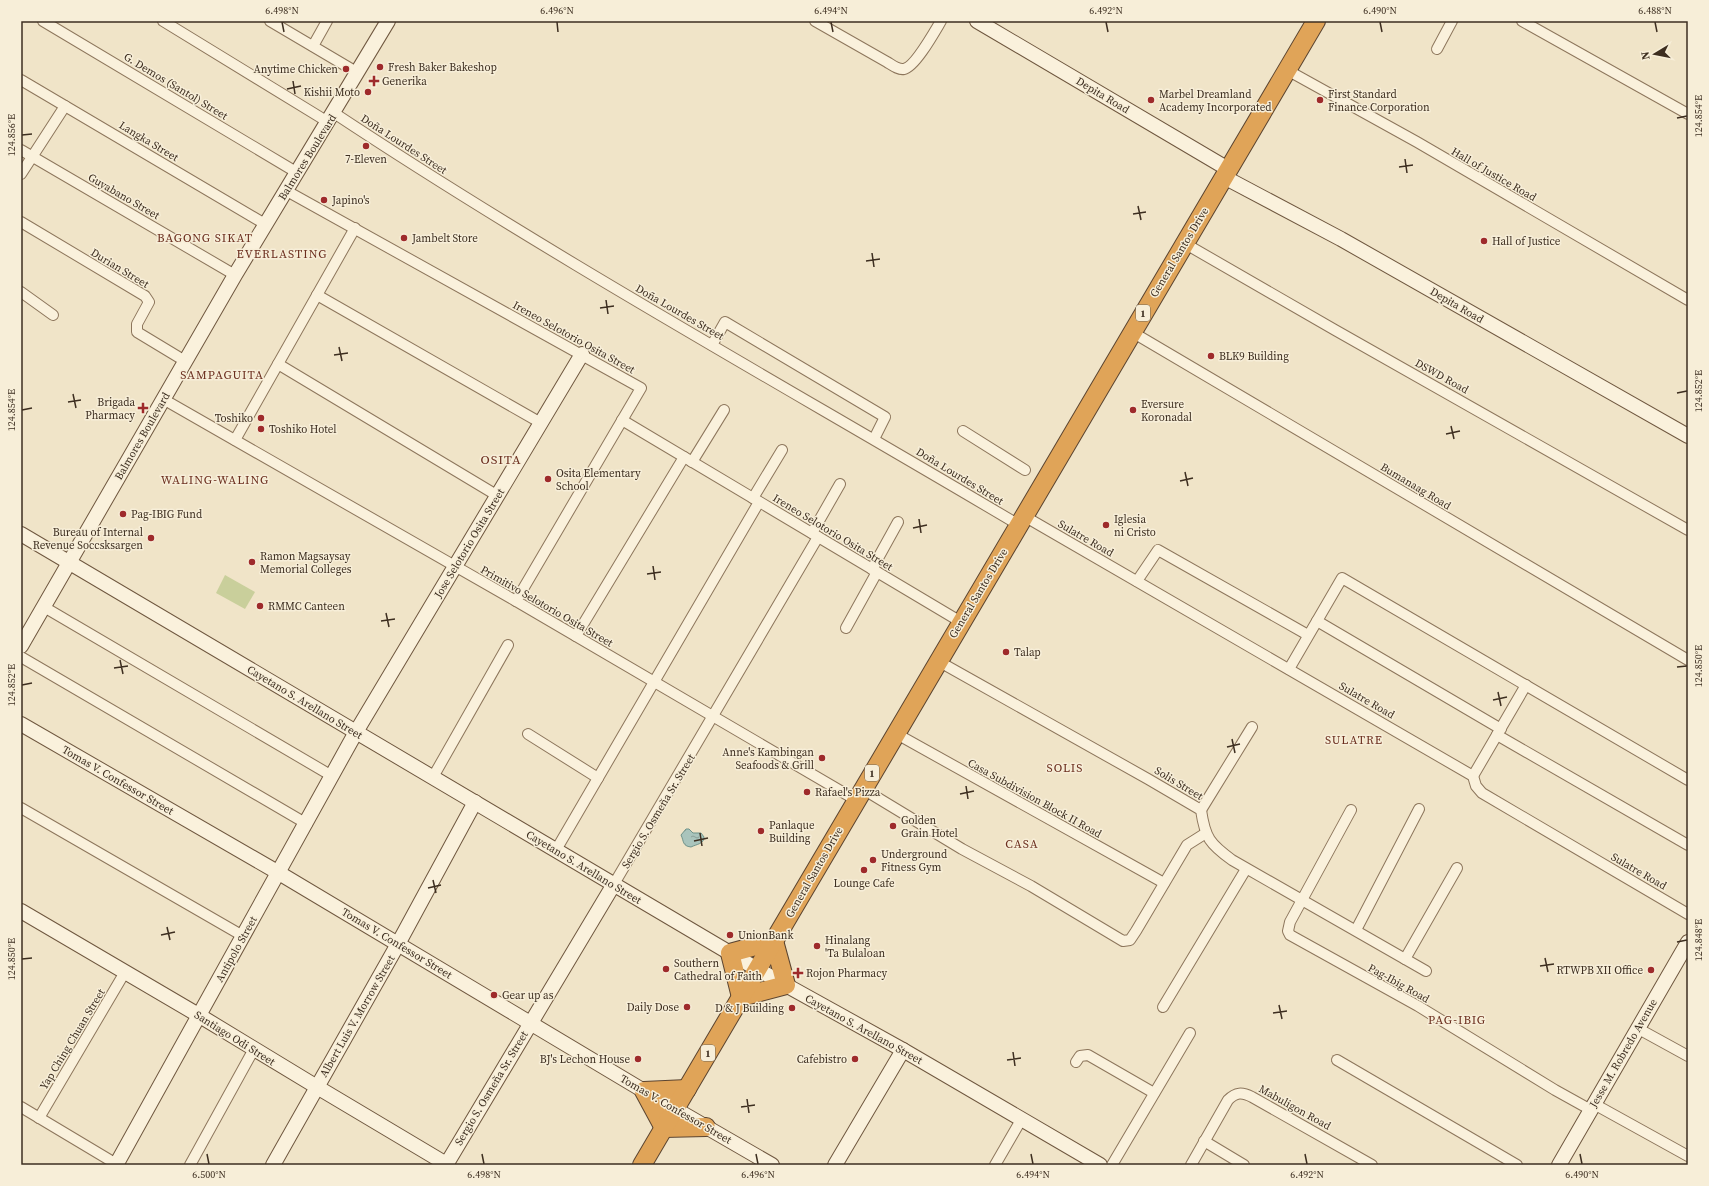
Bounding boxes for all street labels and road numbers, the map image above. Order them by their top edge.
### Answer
street label: G. Demos (Santol) Street [121,49,231,124]
street label: Depita Road [1073,74,1133,118]
street label: Balmores Boulevard [275,111,340,203]
street label: Doña Lourdes Street [358,111,450,178]
street label: Langka Street [116,118,182,165]
street label: Hall of Justice Road [1448,144,1540,205]
street label: Guyabano Street [85,170,163,223]
street label: General Santos Drive [1147,204,1212,300]
street label: Durian Street [88,245,152,292]
street label: Doña Lourdes Street [633,281,727,344]
street label: Depita Road [1427,284,1487,327]
street label: Ireneo Selotorio Osita Street [510,298,638,378]
road number: 1 [1136,305,1150,321]
street label: DSWD Road [1412,356,1472,398]
street label: Balmores Boulevard [111,389,174,483]
street label: Doña Lourdes Street [913,444,1007,509]
street label: Bumanaag Road [1378,460,1454,514]
street label: Jose Selotorio Osita Street [430,485,508,602]
street label: Ireneo Selotorio Osita Street [770,491,896,575]
street label: Sulatre Road [1055,516,1117,561]
street label: General Santos Drive [946,545,1011,641]
street label: Primitivo Selotorio Osita Street [478,562,616,651]
street label: Cayetano S. Arellano Street [244,662,366,743]
street label: Sulatre Road [1336,678,1398,723]
street label: Tomas V. Confessor Street [59,742,177,819]
street label: Sergio S. Osmeña Sr. Street [618,751,699,871]
street label: Casa Subdivision Block II Road [965,755,1105,842]
street label: Solis Street [1152,763,1206,804]
road number: 1 [865,765,879,781]
street label: General Santos Drive [782,824,847,920]
street label: Cayetano S. Arellano Street [523,827,645,908]
street label: Sulatre Road [1608,849,1670,894]
street label: Tomas V. Confessor Street [339,904,455,983]
street label: Antipolo Street [212,913,261,985]
street label: Albert Luis V. Morrow Street [316,952,399,1080]
street label: Pag-Ibig Road [1365,960,1433,1007]
street label: Yap Ching Chuan Street [36,986,109,1093]
street label: Cayetano S. Arellano Street [802,991,926,1068]
street label: Jesse M. Robredo Avenue [1586,996,1661,1111]
street label: Santiago Odi Street [191,1008,278,1070]
street label: Sergio S. Osmeña Sr. Street [451,1028,532,1148]
road number: 1 [701,1045,715,1061]
street label: Tomas V. Confessor Street [617,1071,735,1148]
street label: Mabuligon Road [1256,1081,1334,1134]

